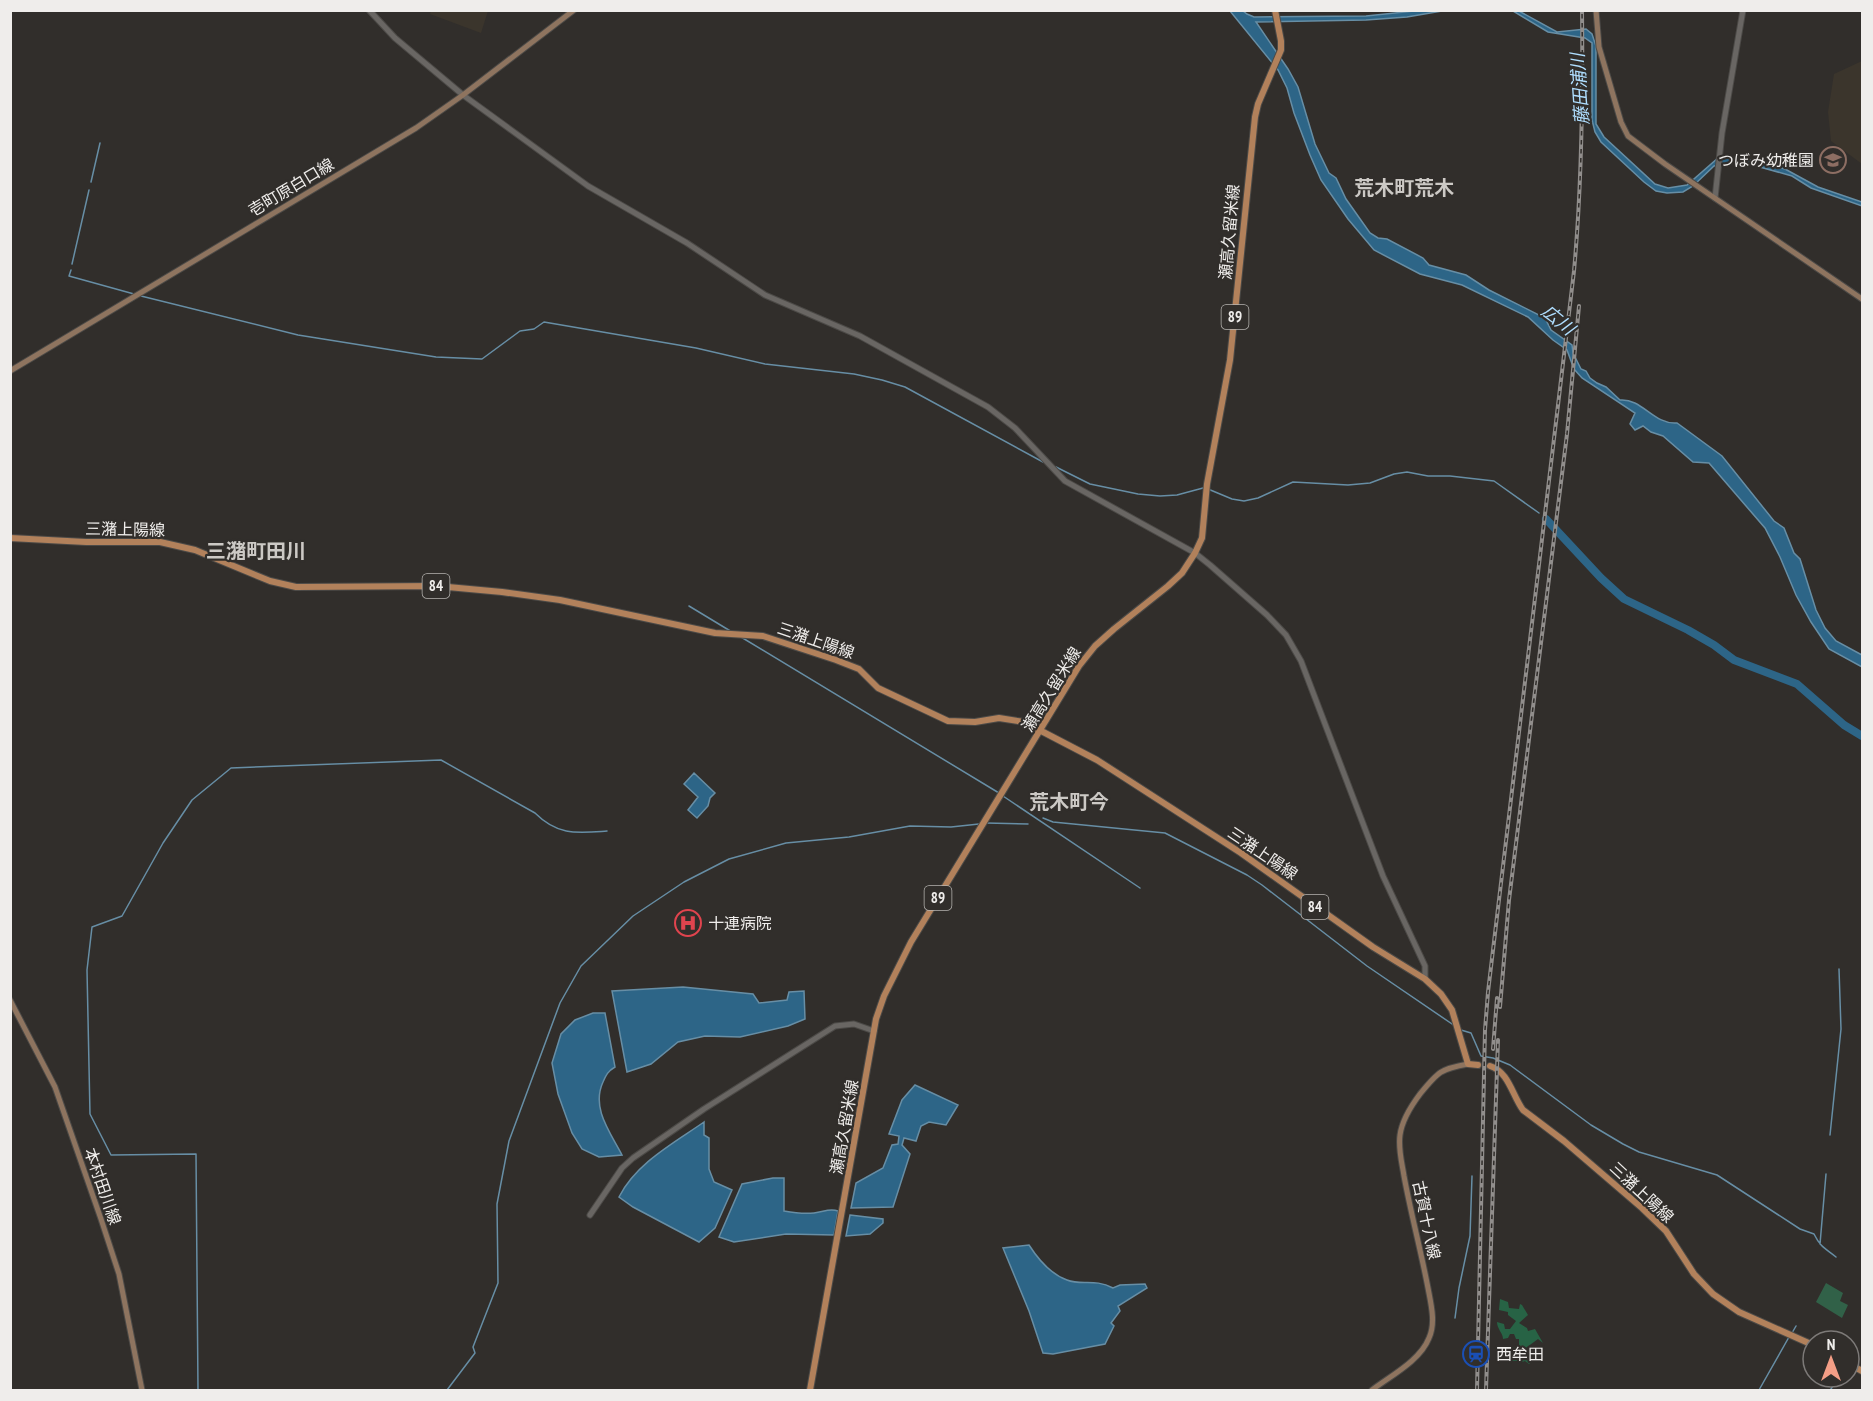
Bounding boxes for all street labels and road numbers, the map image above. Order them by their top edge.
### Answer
street label: 壱町原白口線 [245,154,337,220]
street label: 瀬高久留米線 [1215,183,1243,281]
road number: 89 [1222,305,1248,329]
street label: 三潴上陽線 [85,518,165,540]
road number: 84 [422,574,450,598]
street label: 三潴上陽線 [775,618,857,662]
street label: 瀬高久留米線 [1017,643,1085,735]
street label: 三潴上陽線 [1224,822,1302,884]
road number: 89 [924,886,952,910]
road number: 84 [1302,895,1328,919]
street label: 瀬高久留米線 [826,1078,862,1176]
street label: 本村田川線 [81,1145,125,1227]
street label: 三潴上陽線 [1606,1157,1678,1227]
street label: 古賀十八線 [1409,1179,1445,1261]

